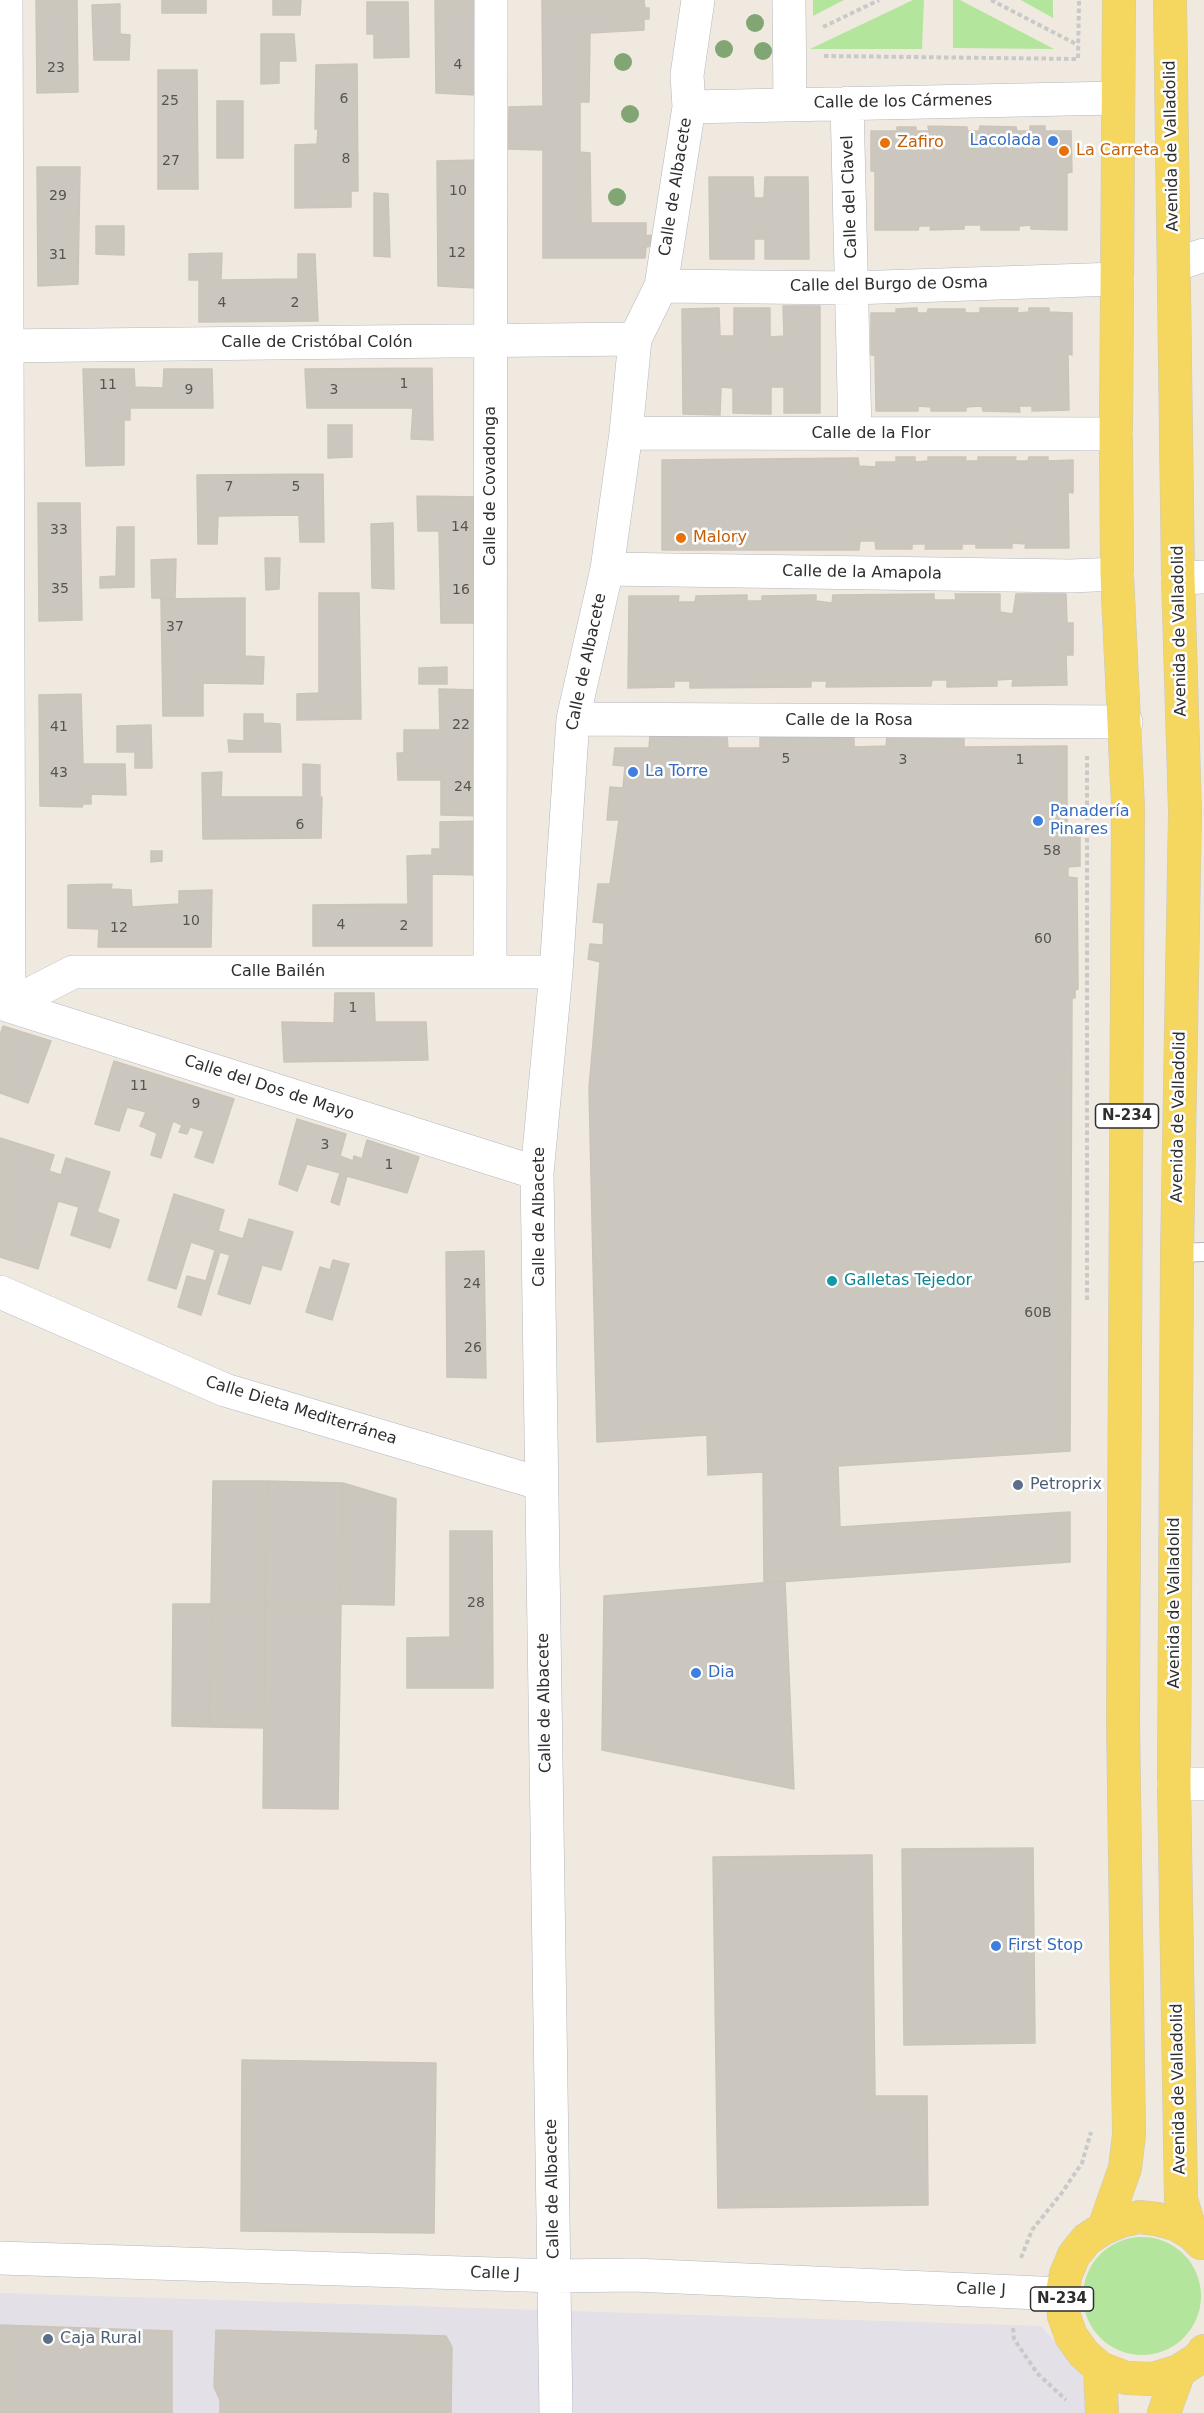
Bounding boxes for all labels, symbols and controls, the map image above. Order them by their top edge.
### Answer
house number: 4 [454,57,462,73]
house number: 23 [47,60,65,76]
street label: Avenida de Valladolid [1161,60,1183,232]
house number: 6 [340,91,348,107]
street label: Calle de los Cármenes [814,91,992,113]
house number: 25 [161,93,179,109]
street label: Calle de Albacete [656,116,696,258]
place label: Lacolada [969,131,1041,151]
place label: Zafiro [897,133,944,153]
marker: Lacolada [1046,134,1060,148]
street label: Calle del Clavel [838,135,862,259]
marker: Zafiro [878,136,892,150]
place label: La Carreta [1076,141,1159,161]
marker: La Carreta [1057,144,1071,158]
house number: 8 [342,151,350,167]
house number: 27 [162,153,180,169]
house number: 10 [449,183,467,199]
house number: 29 [49,188,67,204]
house number: 12 [448,245,466,261]
house number: 31 [49,247,67,263]
street label: Calle del Burgo de Osma [790,274,988,296]
house number: 4 [218,295,226,311]
house number: 2 [291,295,299,311]
street label: Calle de Cristóbal Colón [221,333,413,353]
house number: 1 [400,376,408,392]
house number: 11 [99,377,117,393]
house number: 9 [185,382,193,398]
house number: 3 [330,382,338,398]
street label: Calle de Covadonga [481,406,501,566]
street label: Calle de la Flor [811,424,931,444]
house number: 7 [225,479,233,495]
house number: 5 [292,479,300,495]
house number: 14 [451,519,469,535]
house number: 33 [50,522,68,538]
place label: Malory [693,528,747,548]
marker: Malory [674,531,688,545]
street label: Avenida de Valladolid [1169,545,1191,717]
street label: Calle de la Amapola [782,562,942,584]
house number: 35 [51,581,69,597]
house number: 16 [452,582,470,598]
street label: Calle de Albacete [563,592,611,732]
house number: 37 [166,619,184,635]
street label: Calle de la Rosa [785,711,913,731]
house number: 22 [452,717,470,733]
house number: 41 [50,719,68,735]
house number: 5 [782,751,790,767]
house number: 3 [899,752,907,768]
house number: 1 [1016,752,1024,768]
place label: La Torre [645,762,708,782]
house number: 43 [50,765,68,781]
marker: La Torre [626,765,640,779]
house number: 24 [454,779,472,795]
place label: Panadería Pinares [1050,802,1130,840]
marker: Panadería Pinares [1031,814,1045,828]
house number: 6 [296,817,304,833]
house number: 58 [1043,843,1061,859]
house number: 10 [182,913,200,929]
house number: 4 [337,917,345,933]
house number: 2 [400,918,408,934]
house number: 12 [110,920,128,936]
house number: 60 [1034,931,1052,947]
street label: Calle Bailén [231,962,325,982]
house number: 1 [349,1000,357,1016]
street label: Avenida de Valladolid [1168,1031,1190,1203]
street label: Calle del Dos de Mayo [181,1051,357,1125]
house number: 11 [130,1078,148,1094]
house number: 9 [192,1096,200,1112]
road number: N-234 [1096,1104,1158,1128]
house number: 3 [321,1137,329,1153]
street label: Calle de Albacete [530,1147,550,1287]
house number: 1 [385,1157,393,1173]
place label: Galletas Tejedor [844,1271,972,1291]
marker: Galletas Tejedor [825,1274,839,1288]
house number: 24 [463,1276,481,1292]
house number: 60B [1024,1305,1052,1321]
house number: 26 [464,1340,482,1356]
street label: Calle Dieta Mediterránea [203,1373,399,1449]
place label: Petroprix [1030,1475,1102,1495]
marker: Petroprix [1011,1478,1025,1492]
street label: Avenida de Valladolid [1165,1517,1185,1689]
house number: 28 [467,1595,485,1611]
street label: Calle de Albacete [534,1633,556,1773]
place label: Dia [708,1663,735,1683]
marker: Dia [689,1666,703,1680]
place label: First Stop [1008,1936,1083,1956]
marker: First Stop [989,1939,1003,1953]
street label: Avenida de Valladolid [1168,2003,1190,2175]
street label: Calle de Albacete [542,2119,564,2259]
street label: Calle J [470,2264,520,2284]
street label: Calle J [956,2280,1006,2300]
road number: N-234 [1030,2287,1094,2311]
place label: Caja Rural [60,2329,142,2349]
marker: Caja Rural [41,2332,55,2346]

